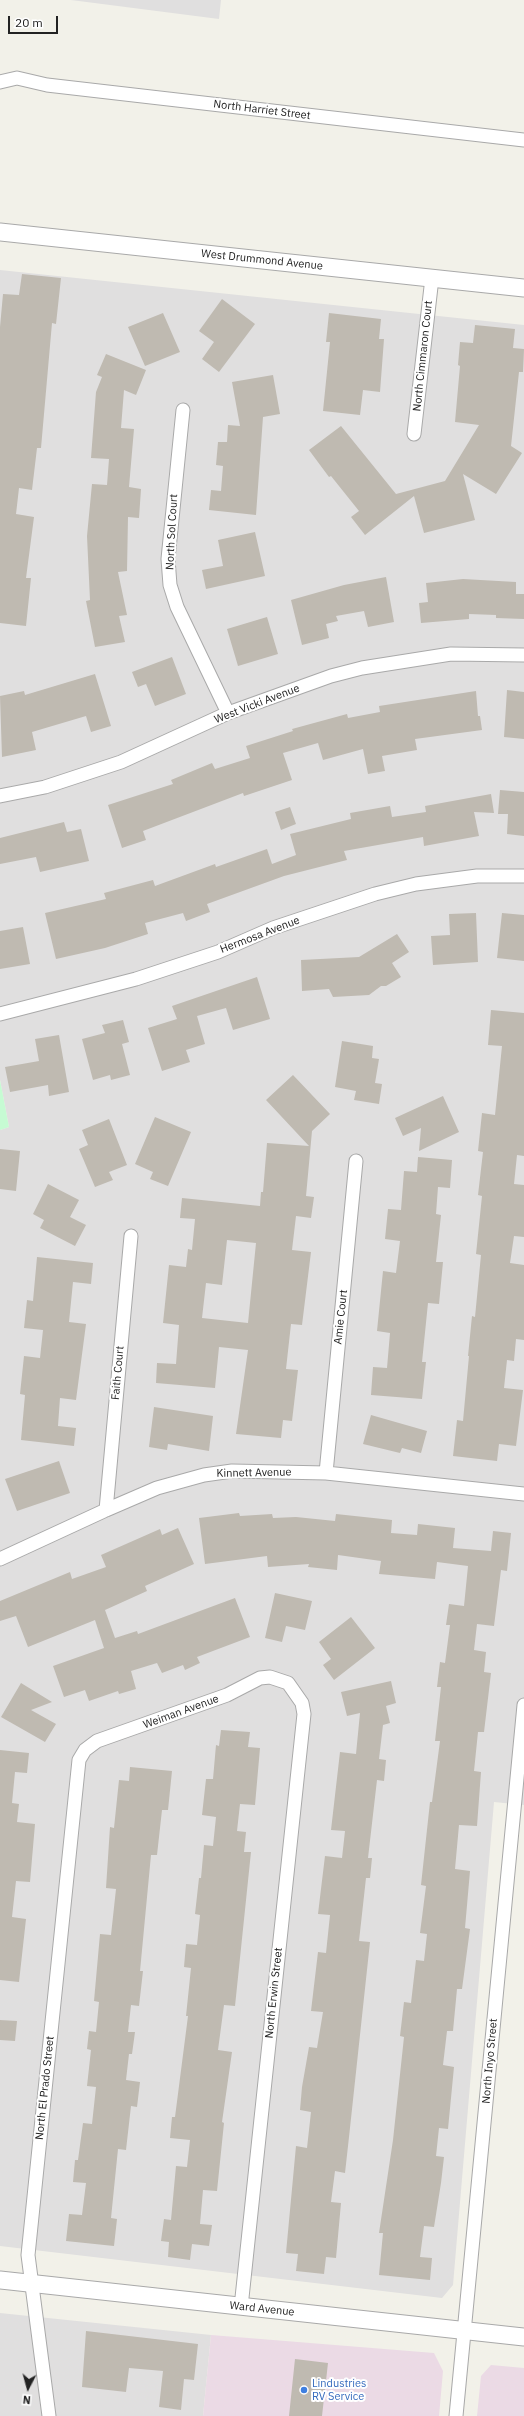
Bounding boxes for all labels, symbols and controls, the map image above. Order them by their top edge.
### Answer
scale bar [10,8,60,34]
text: 20 m [15,15,43,30]
street label: North Harriet Street [213,97,311,123]
street label: West Drummond Avenue [200,247,324,273]
street label: North Cimmaron Court [411,300,435,412]
street label: North Sol Court [163,494,181,570]
street label: West Vicki Avenue [212,682,302,726]
street label: Hermosa Avenue [218,914,302,956]
street label: Amie Court [332,1289,350,1345]
street label: Faith Court [109,1345,127,1401]
street label: Kinnett Avenue [216,1466,292,1480]
street label: Weiman Avenue [141,1692,221,1732]
street label: North Erwin Street [263,1947,285,2039]
street label: North Inyo Street [480,2018,500,2104]
street label: North El Prado Street [33,2035,57,2141]
street label: Ward Avenue [229,2299,295,2319]
north arrow [8,2368,48,2408]
place label: Lindustries RV Service [312,2377,366,2403]
marker: Lindustries RV Service [299,2385,309,2395]
text: N [22,2393,31,2407]

